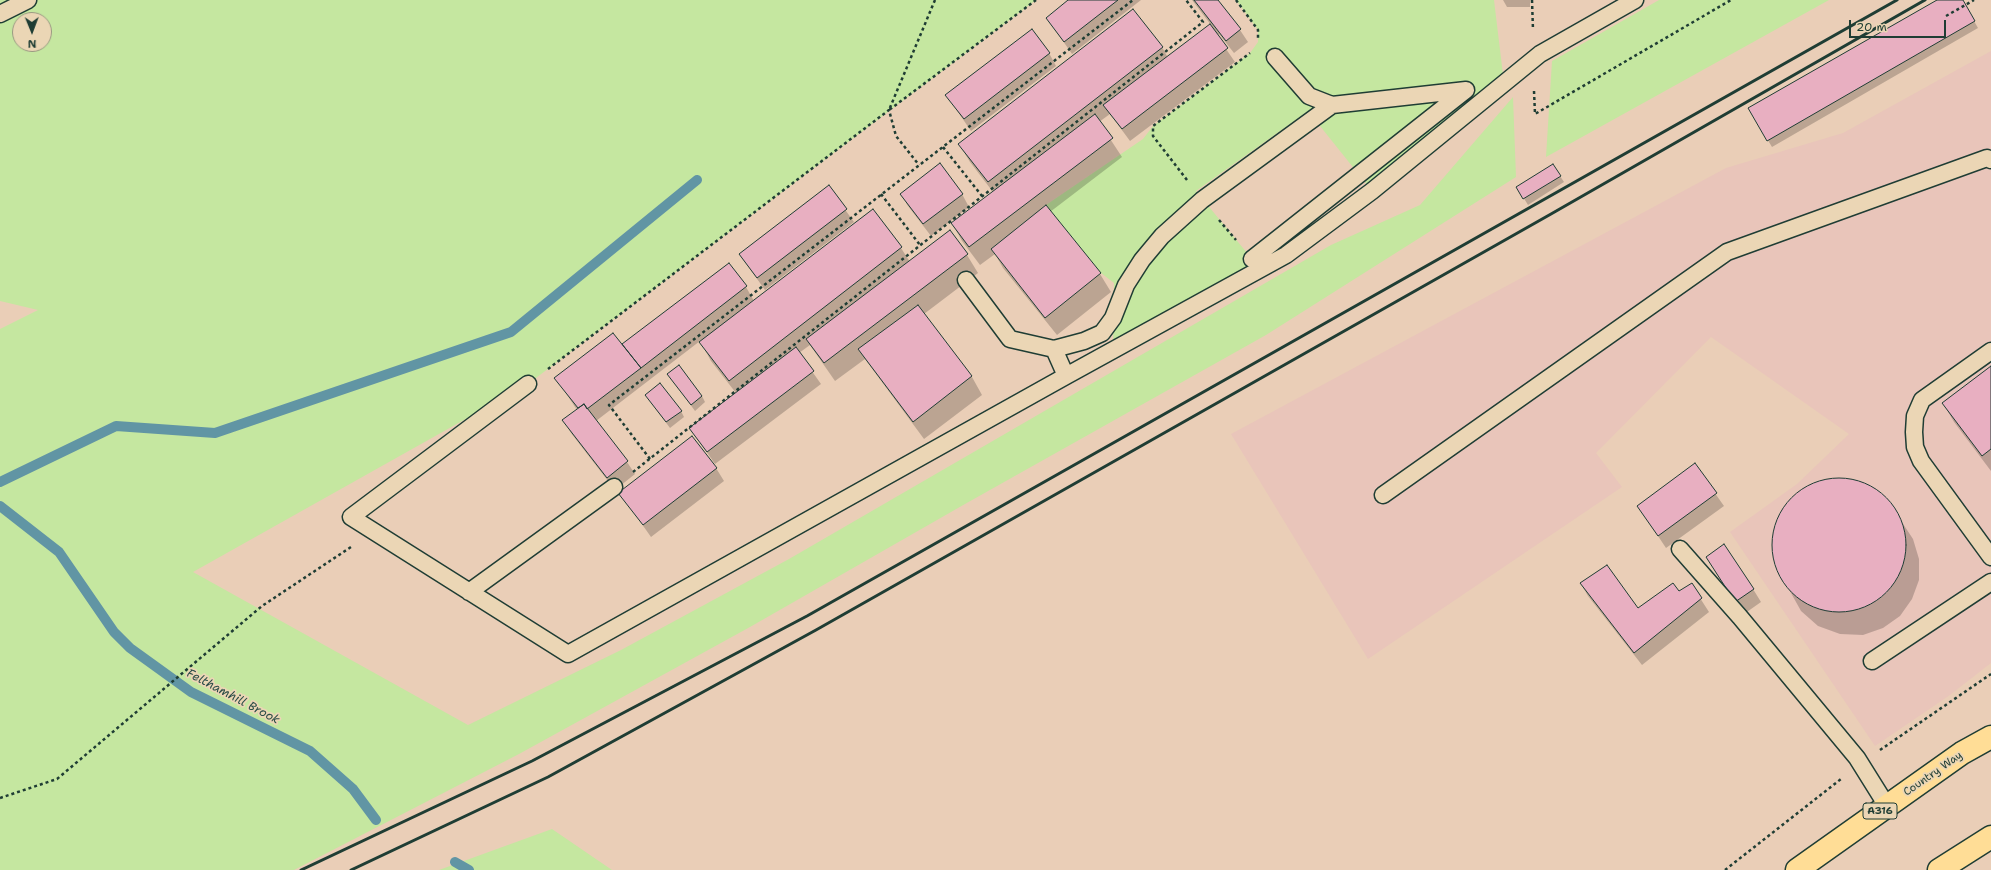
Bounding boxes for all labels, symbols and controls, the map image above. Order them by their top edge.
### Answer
north arrow [12,12,52,52]
scale bar [1851,12,1948,38]
text: 20 m [1856,19,1887,35]
text: N [28,36,37,51]
water label: Felthamhill Brook [184,666,282,728]
street label: Country Way [1901,749,1965,799]
road number: A316 [1863,803,1897,819]

